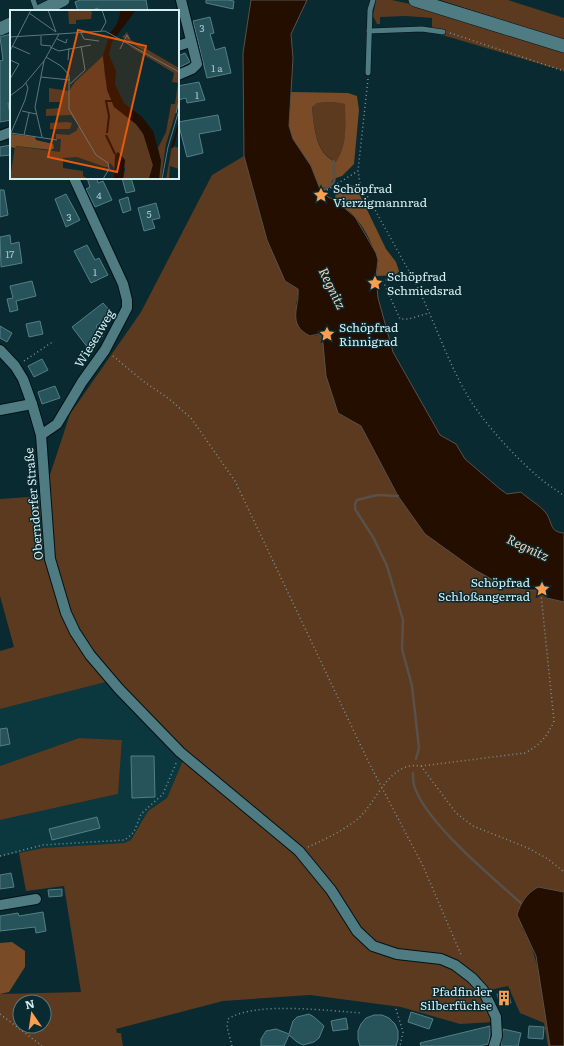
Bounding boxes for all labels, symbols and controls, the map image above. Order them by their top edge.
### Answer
inset map [10,10,179,179]
house number: 3 [199,20,205,35]
house number: 1 a [211,60,223,75]
house number: 1 [195,87,199,102]
place label: Schöpfrad Vierzigmannrad [333,179,428,211]
place icon: Schöpfrad Vierzigmannrad [312,186,330,204]
house number: 4 [96,187,102,202]
house number: 5 [146,206,152,221]
house number: 3 [66,209,72,224]
house number: 17 [6,246,14,261]
house number: 1 [93,264,97,279]
water label: Regnitz [315,264,351,312]
place label: Schöpfrad Schmiedsrad [387,267,463,299]
place icon: Schöpfrad Schmiedsrad [366,274,384,292]
street label: Wiesenweg [70,305,119,370]
place label: Schöpfrad Rinnigrad [339,318,399,350]
place icon: Schöpfrad Rinnigrad [318,325,336,343]
street label: Oberndorfer Straße [19,447,47,561]
water label: Regnitz [504,529,552,565]
place label: Schöpfrad Schloßangerrad [438,573,531,605]
place icon: Schöpfrad Schloßangerrad [533,580,551,598]
place label: Pfadfinder Silberfüchse [420,982,492,1014]
building icon: Pfadfinder Silberfüchse [495,989,513,1007]
north arrow [12,994,52,1034]
text: N [23,994,36,1012]

